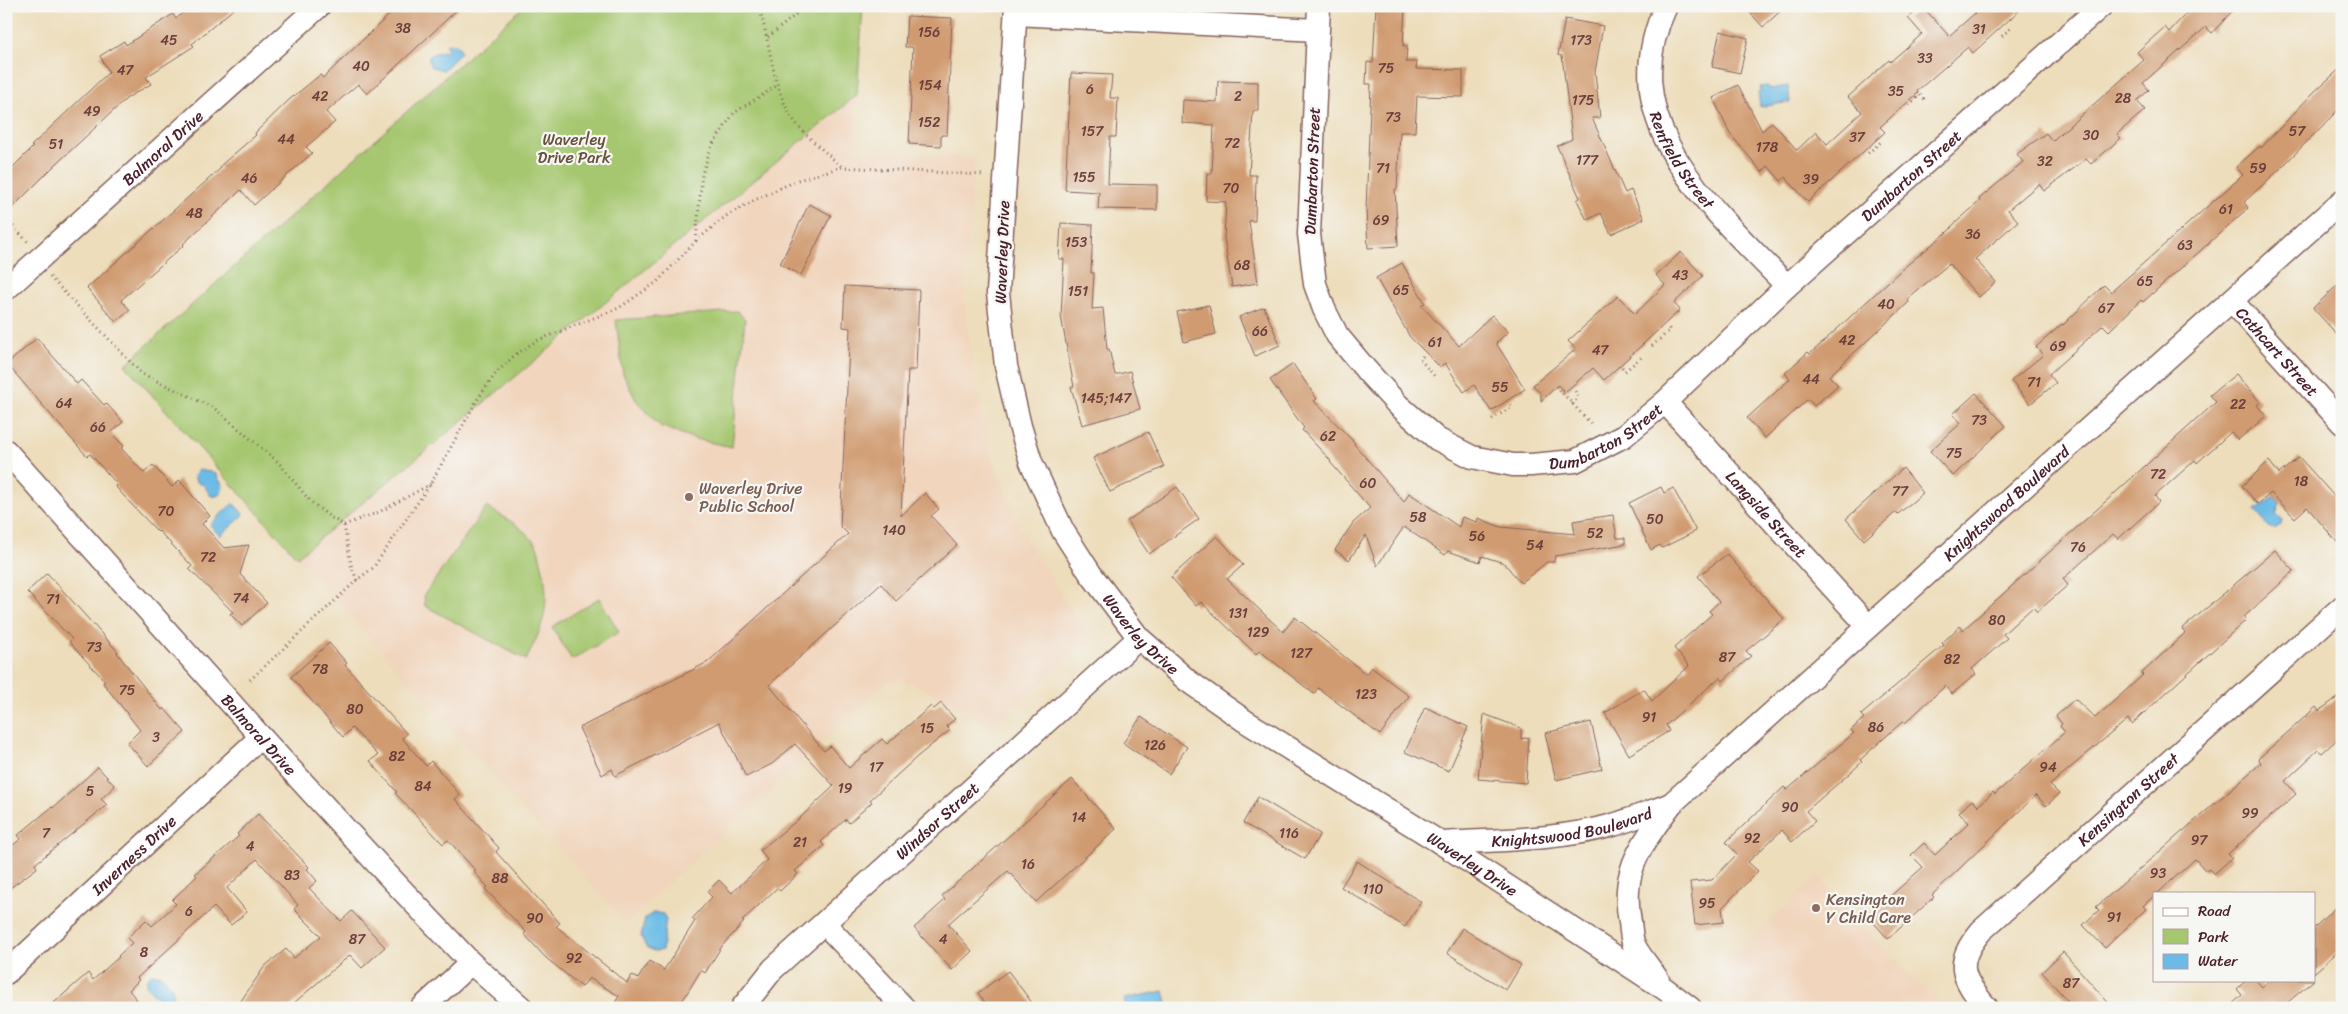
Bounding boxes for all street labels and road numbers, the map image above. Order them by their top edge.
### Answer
street label: Balmoral Drive [115,102,210,193]
street label: Dumbarton Street [1295,107,1329,235]
street label: Renfield Street [1641,108,1723,216]
street label: Dumbarton Street [1854,122,1968,229]
street label: Waverley Drive [986,200,1018,304]
street label: Cathcart Street [2229,300,2326,403]
street label: Dumbarton Street [1548,395,1669,478]
street label: Knightswood Boulevard [1936,437,2077,568]
street label: Langside Street [1719,463,1814,565]
street label: Waverley Drive [1095,587,1186,682]
street label: Balmoral Drive [214,687,304,782]
street label: Kensington Street [2070,745,2186,853]
street label: Windsor Street [888,774,986,867]
street label: Knightswood Boulevard [1491,798,1658,855]
street label: Inverness Drive [83,807,183,903]
street label: Waverley Drive [1421,823,1524,904]

